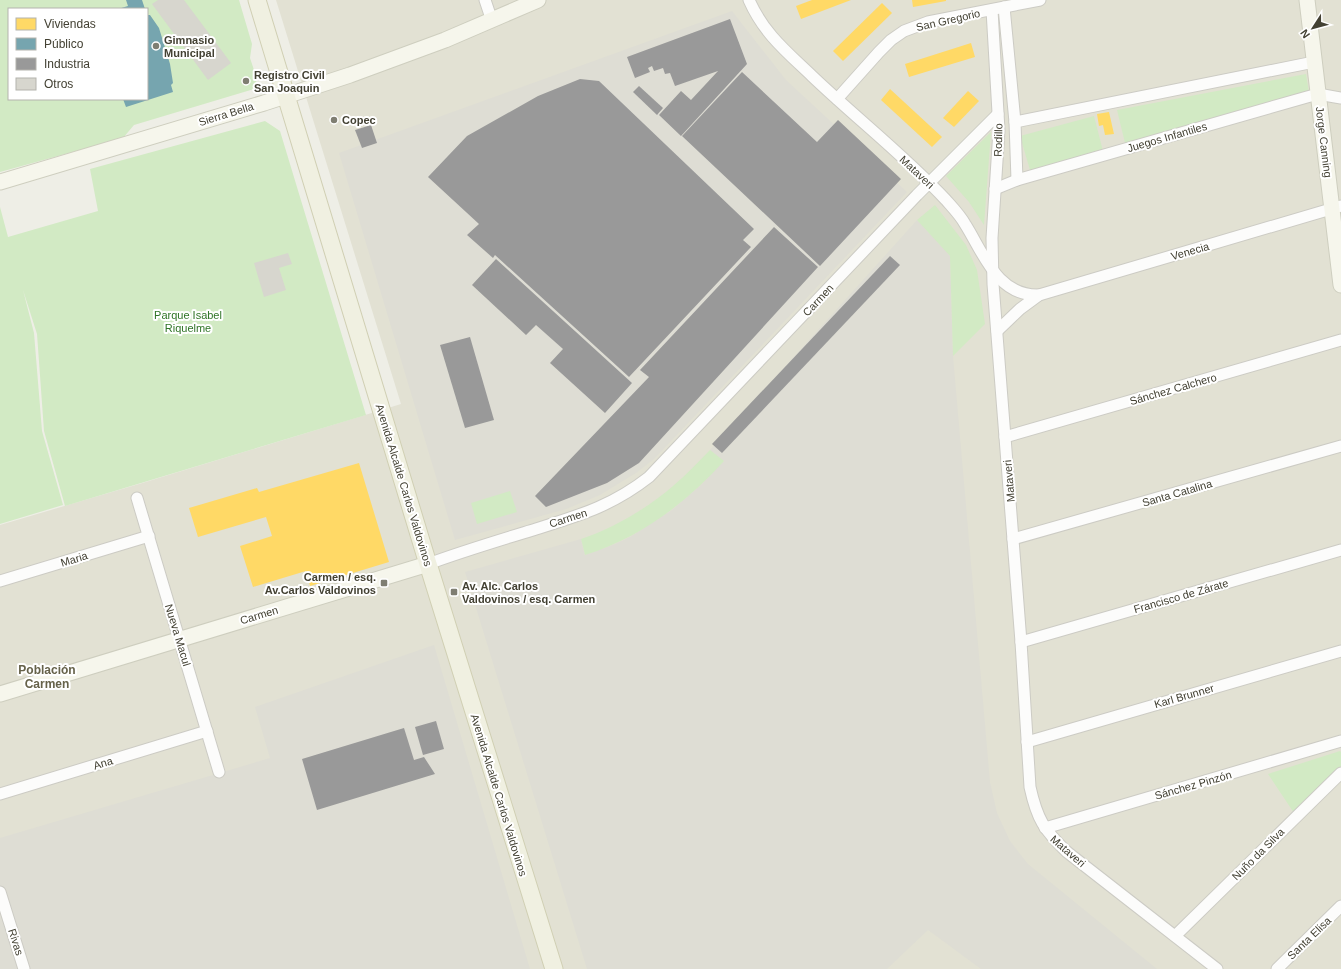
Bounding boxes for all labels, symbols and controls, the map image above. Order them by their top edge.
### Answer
street label: San Gregorio [915,7,981,33]
legend [8,8,148,100]
north arrow [1293,8,1333,48]
text: Viviendas [44,17,96,31]
text: N [1298,27,1312,41]
place label: Gimnasio Municipal [164,34,215,59]
text: Público [44,37,84,51]
marker: Gimnasio Municipal [151,41,161,51]
text: Industria [44,57,90,71]
place label: Registro Civil San Joaquin [254,69,325,94]
marker: Registro Civil San Joaquin [241,76,251,86]
text: Otros [44,77,73,91]
street label: Sierra Bella [197,100,256,128]
street label: Jorge Canning [1314,106,1334,178]
place label: Copec [342,114,376,126]
marker: Copec [329,115,339,125]
street label: Juegos Infantiles [1126,120,1209,154]
street label: Rodillo [991,123,1005,157]
street label: Mataveri [897,153,937,191]
street label: Venecia [1170,240,1211,262]
street label: Carmen [800,282,836,318]
park label: Parque Isabel Riquelme [154,309,222,334]
street label: Sánchez Calchero [1128,371,1218,407]
street label: Avenida Alcalde Carlos Valdovinos [374,402,435,568]
street label: Mataveri [1001,459,1017,503]
street label: Santa Catalina [1141,477,1214,509]
street label: Carmen [548,506,588,530]
street label: Maria [59,549,90,569]
place label: Carmen / esq. Av.Carlos Valdovinos [265,571,376,596]
street label: Francisco de Zárate [1132,577,1230,615]
marker: Carmen / esq. Av.Carlos Valdovinos [379,578,389,588]
place label: Av. Alc. Carlos Valdovinos / esq. Carmen [462,580,596,605]
marker: Av. Alc. Carlos Valdovinos / esq. Carmen [449,587,459,597]
street label: Nueva Macul [163,603,193,667]
street label: Carmen [239,604,279,626]
district label: Población Carmen [18,663,76,691]
street label: Karl Brunner [1153,682,1216,710]
street label: Avenida Alcalde Carlos Valdovinos [469,712,530,878]
street label: Ana [92,754,115,772]
street label: Sánchez Pinzón [1153,768,1233,802]
street label: Nuño da Silva [1230,825,1287,882]
street label: Mataveri [1048,833,1088,869]
street label: Santa Elisa [1285,914,1334,962]
street label: Rivas [6,927,26,957]

